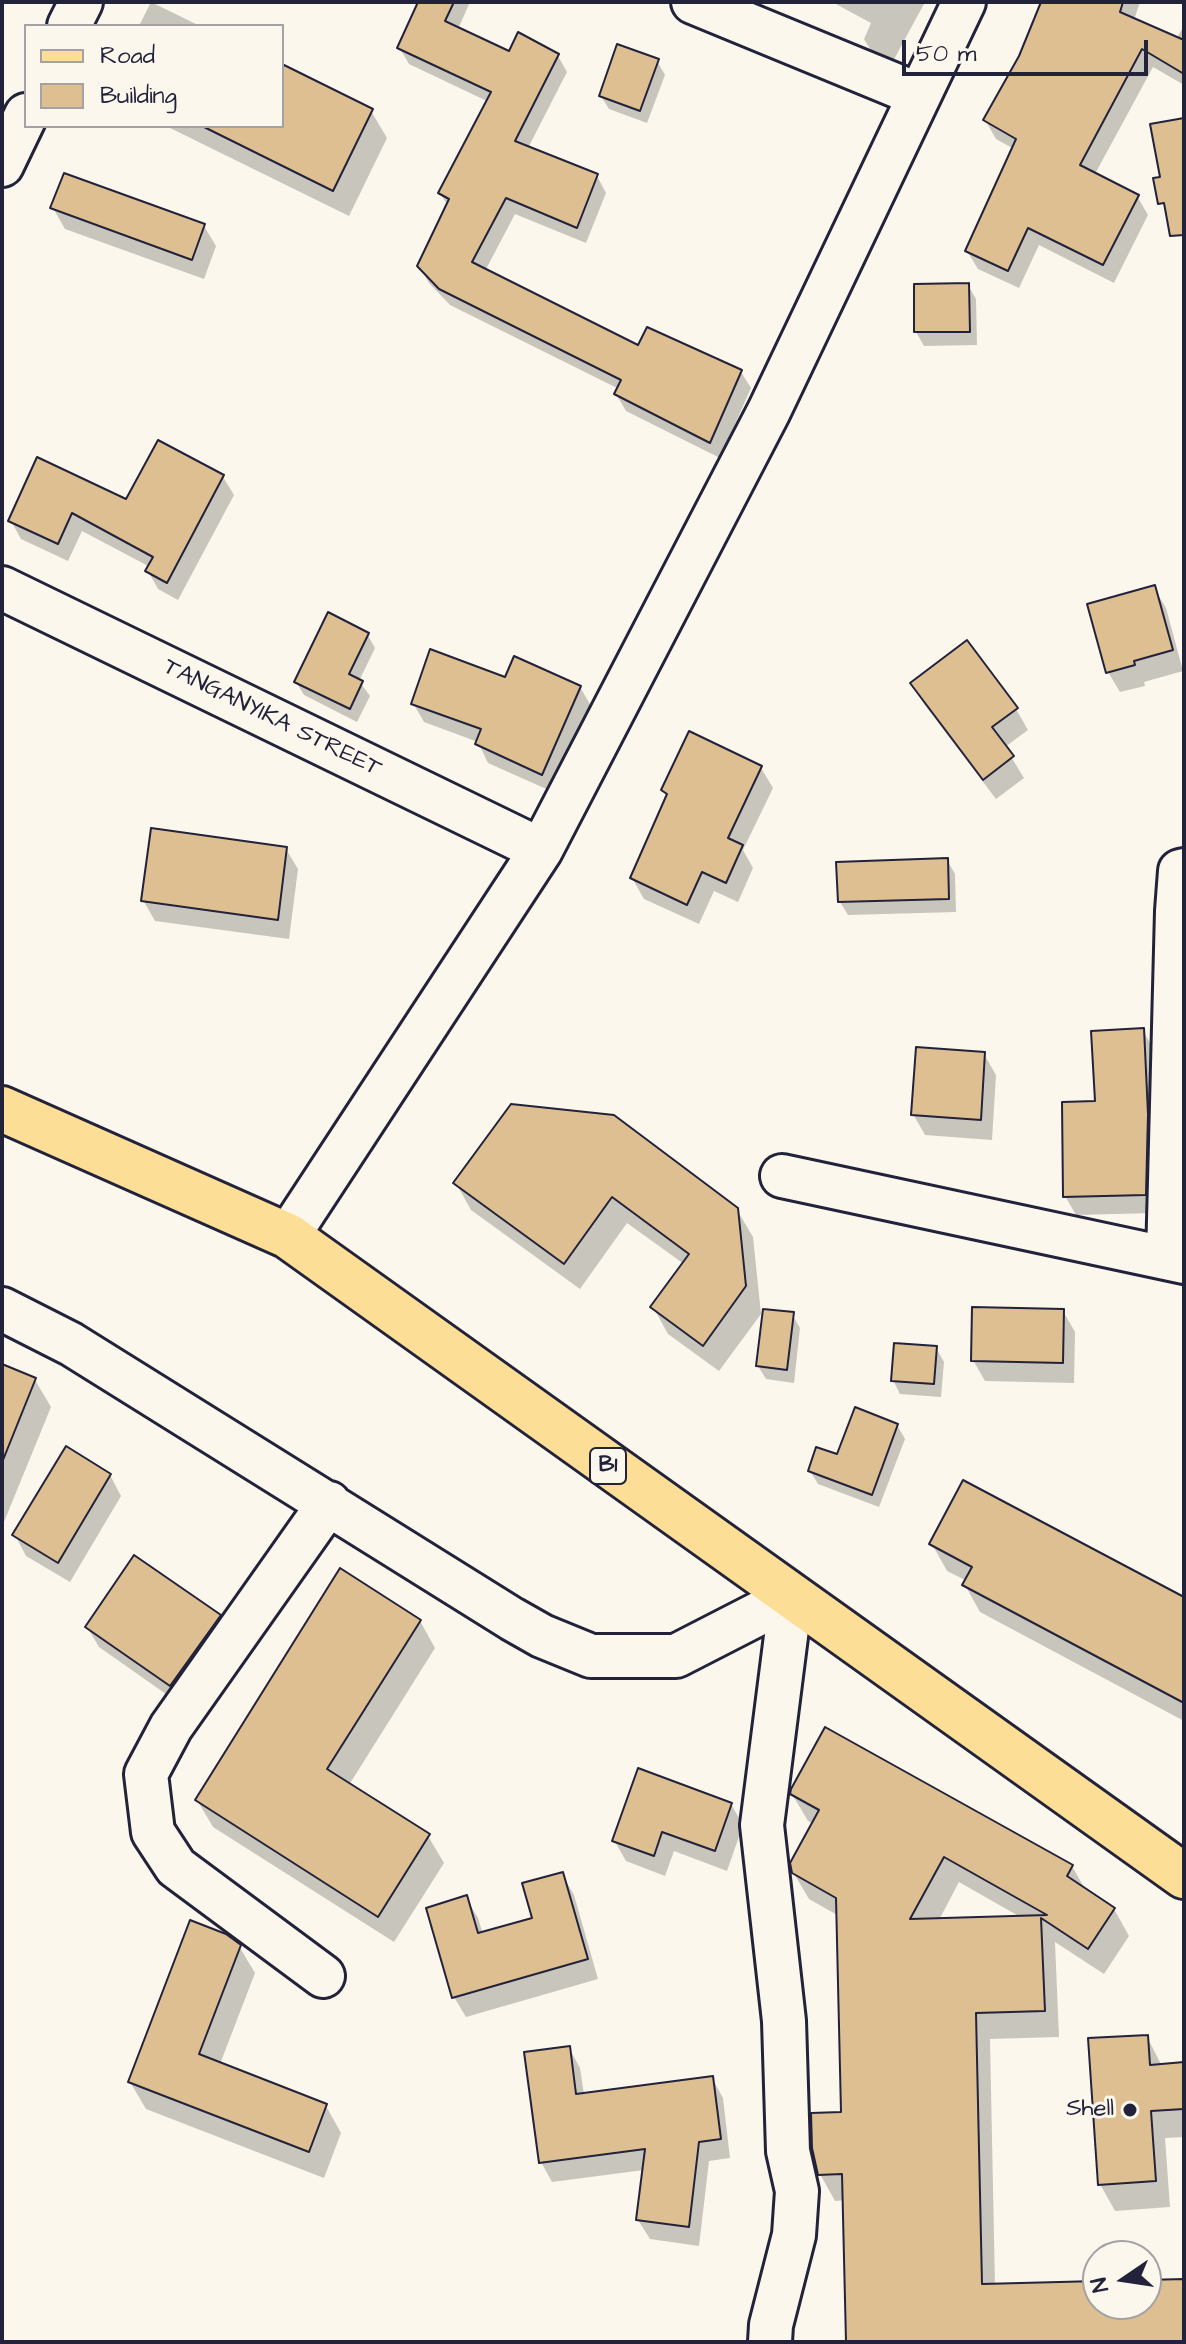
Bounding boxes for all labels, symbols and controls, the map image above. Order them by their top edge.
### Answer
legend [24,24,284,128]
scale bar [906,24,1152,74]
text: 50 m [916,37,976,71]
text: Road [100,39,155,73]
text: Building [100,79,177,113]
street label: TANGANYIKA STREET [158,654,386,784]
road number: B1 [590,1448,626,1484]
place label: Shell [1066,2096,1114,2124]
marker: Shell [1121,2101,1139,2119]
north arrow [1082,2240,1162,2320]
text: N [1083,2275,1117,2295]

